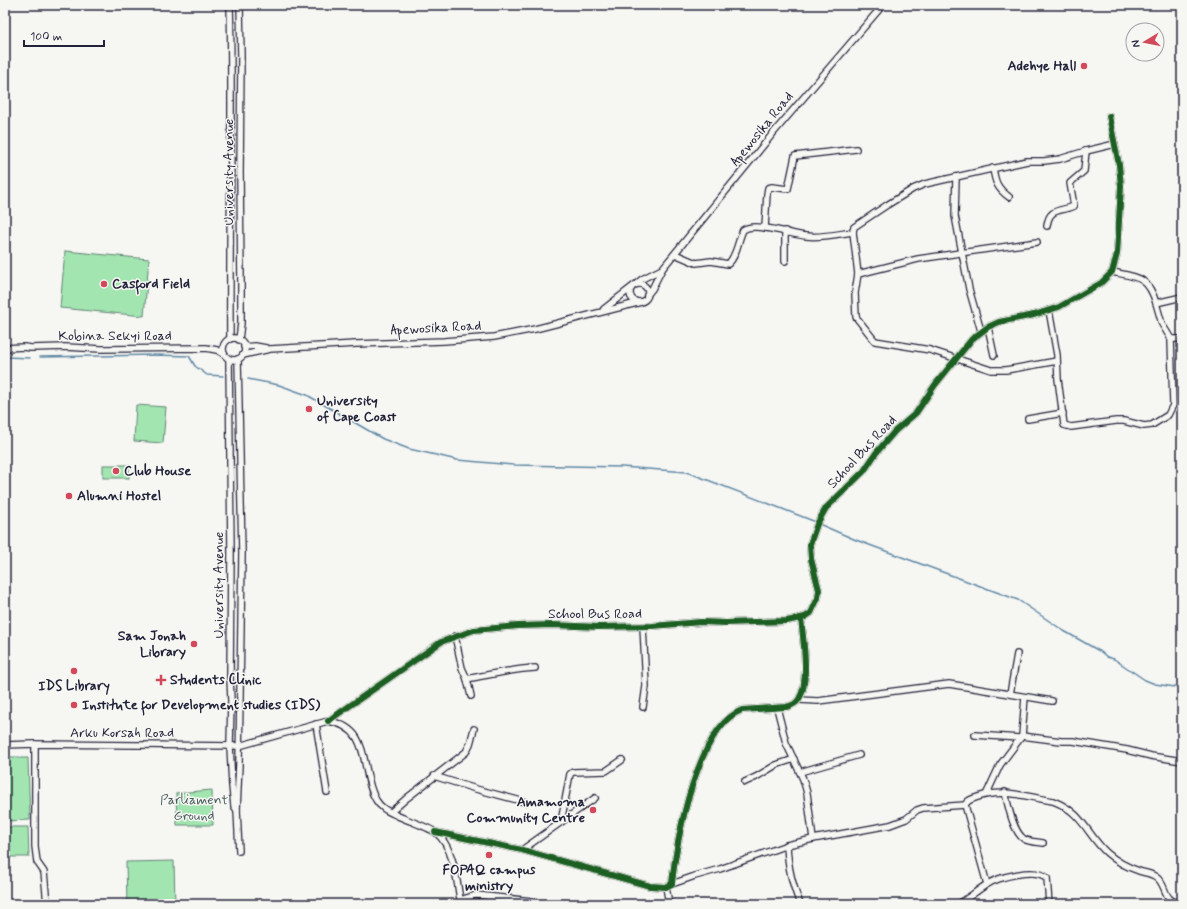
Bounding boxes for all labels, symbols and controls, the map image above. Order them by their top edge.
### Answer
scale bar [24,22,104,48]
north arrow [1125,22,1165,62]
text: 100 m [30,29,62,45]
text: N [1129,39,1144,48]
place label: Adehye Hall [1007,57,1076,75]
marker: Adehye Hall [1079,61,1089,71]
street label: Apewosika Road [726,88,798,171]
street label: University Avenue [220,119,238,225]
place label: Casford Field [112,275,190,295]
marker: Casford Field [99,279,109,289]
street label: Apewosika Road [390,317,482,340]
street label: Kobina Sekyi Road [58,327,172,345]
place label: University of Cape Coast [317,392,396,426]
marker: University of Cape Coast [304,404,314,414]
street label: School Bus Road [823,412,901,492]
place label: Club House [124,462,191,480]
marker: Club House [111,466,121,476]
place label: Alumni Hostel [77,487,161,505]
marker: Alumni Hostel [64,491,74,501]
street label: University Avenue [210,532,228,638]
street label: School Bus Road [548,605,642,623]
place label: Sam Jonah Library [118,627,186,661]
marker: Sam Jonah Library [189,639,199,649]
marker: IDS Library [69,666,79,676]
place label: Students Clinic [170,671,262,689]
marker: Students Clinic [155,674,167,686]
place label: IDS Library [38,677,110,695]
place label: Institute for Development studies (IDS) [82,696,320,716]
marker: Institute for Development studies (IDS) [69,700,79,710]
street label: Arku Korsah Road [70,724,174,742]
park label: Parliament Ground [160,791,228,825]
place label: Amamoma Community Centre [466,793,585,827]
marker: Amamoma Community Centre [588,805,598,815]
marker: FOPAQ campus ministry [484,850,494,860]
place label: FOPAQ campus ministry [443,861,536,895]

